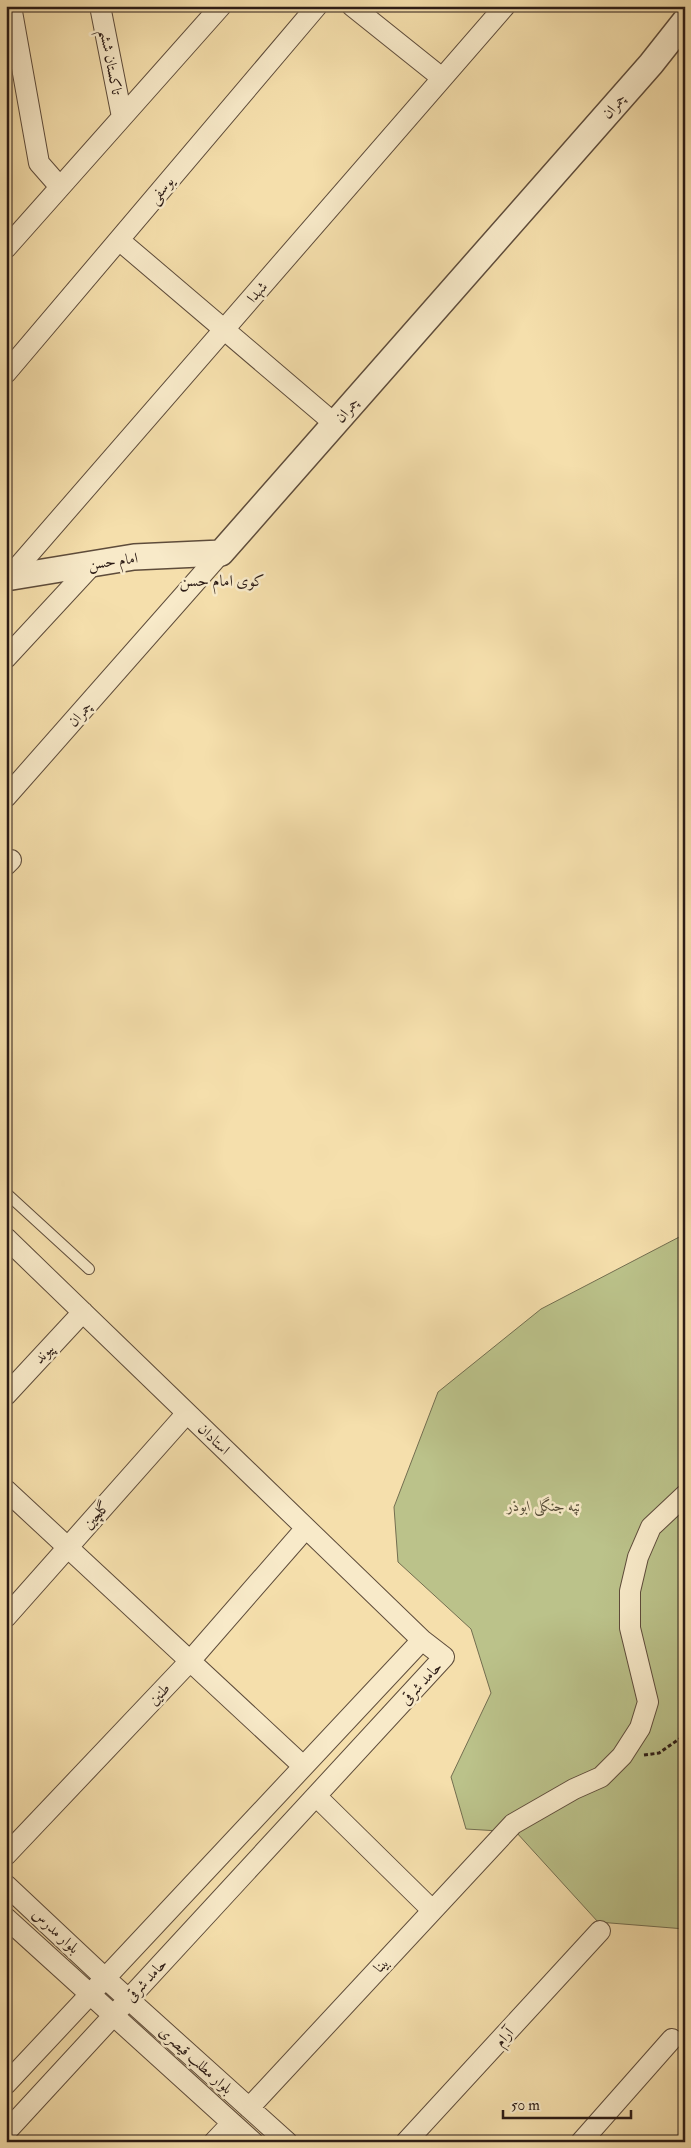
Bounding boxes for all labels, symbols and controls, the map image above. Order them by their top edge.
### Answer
street label: تاکستان ششم [90,28,126,98]
street label: چمران [598,90,631,123]
street label: یوسفی [144,172,180,209]
street label: شهدا [243,278,272,307]
street label: چمران [331,394,364,427]
street label: امام حسن [87,549,140,577]
district label: کوی امام حسن [179,571,265,595]
street label: چمران [64,698,97,731]
street label: پیوند [30,1339,59,1368]
street label: استادان [194,1420,234,1459]
park label: تپه جنگلی ابوذر [506,1496,581,1517]
street label: گلچین [79,1497,114,1533]
street label: حامد شرقی [396,1658,446,1709]
street label: طنین [144,1679,174,1709]
street label: بلوار مدرس [28,1905,83,1958]
street label: بینا [370,1954,393,1977]
street label: حامد شرقی [121,1955,171,2006]
street label: بلوار مطلب قیصری [155,2022,237,2099]
street label: آرام [491,2023,521,2053]
scale bar [503,2088,631,2120]
text: 50 m [511,2096,540,2115]

